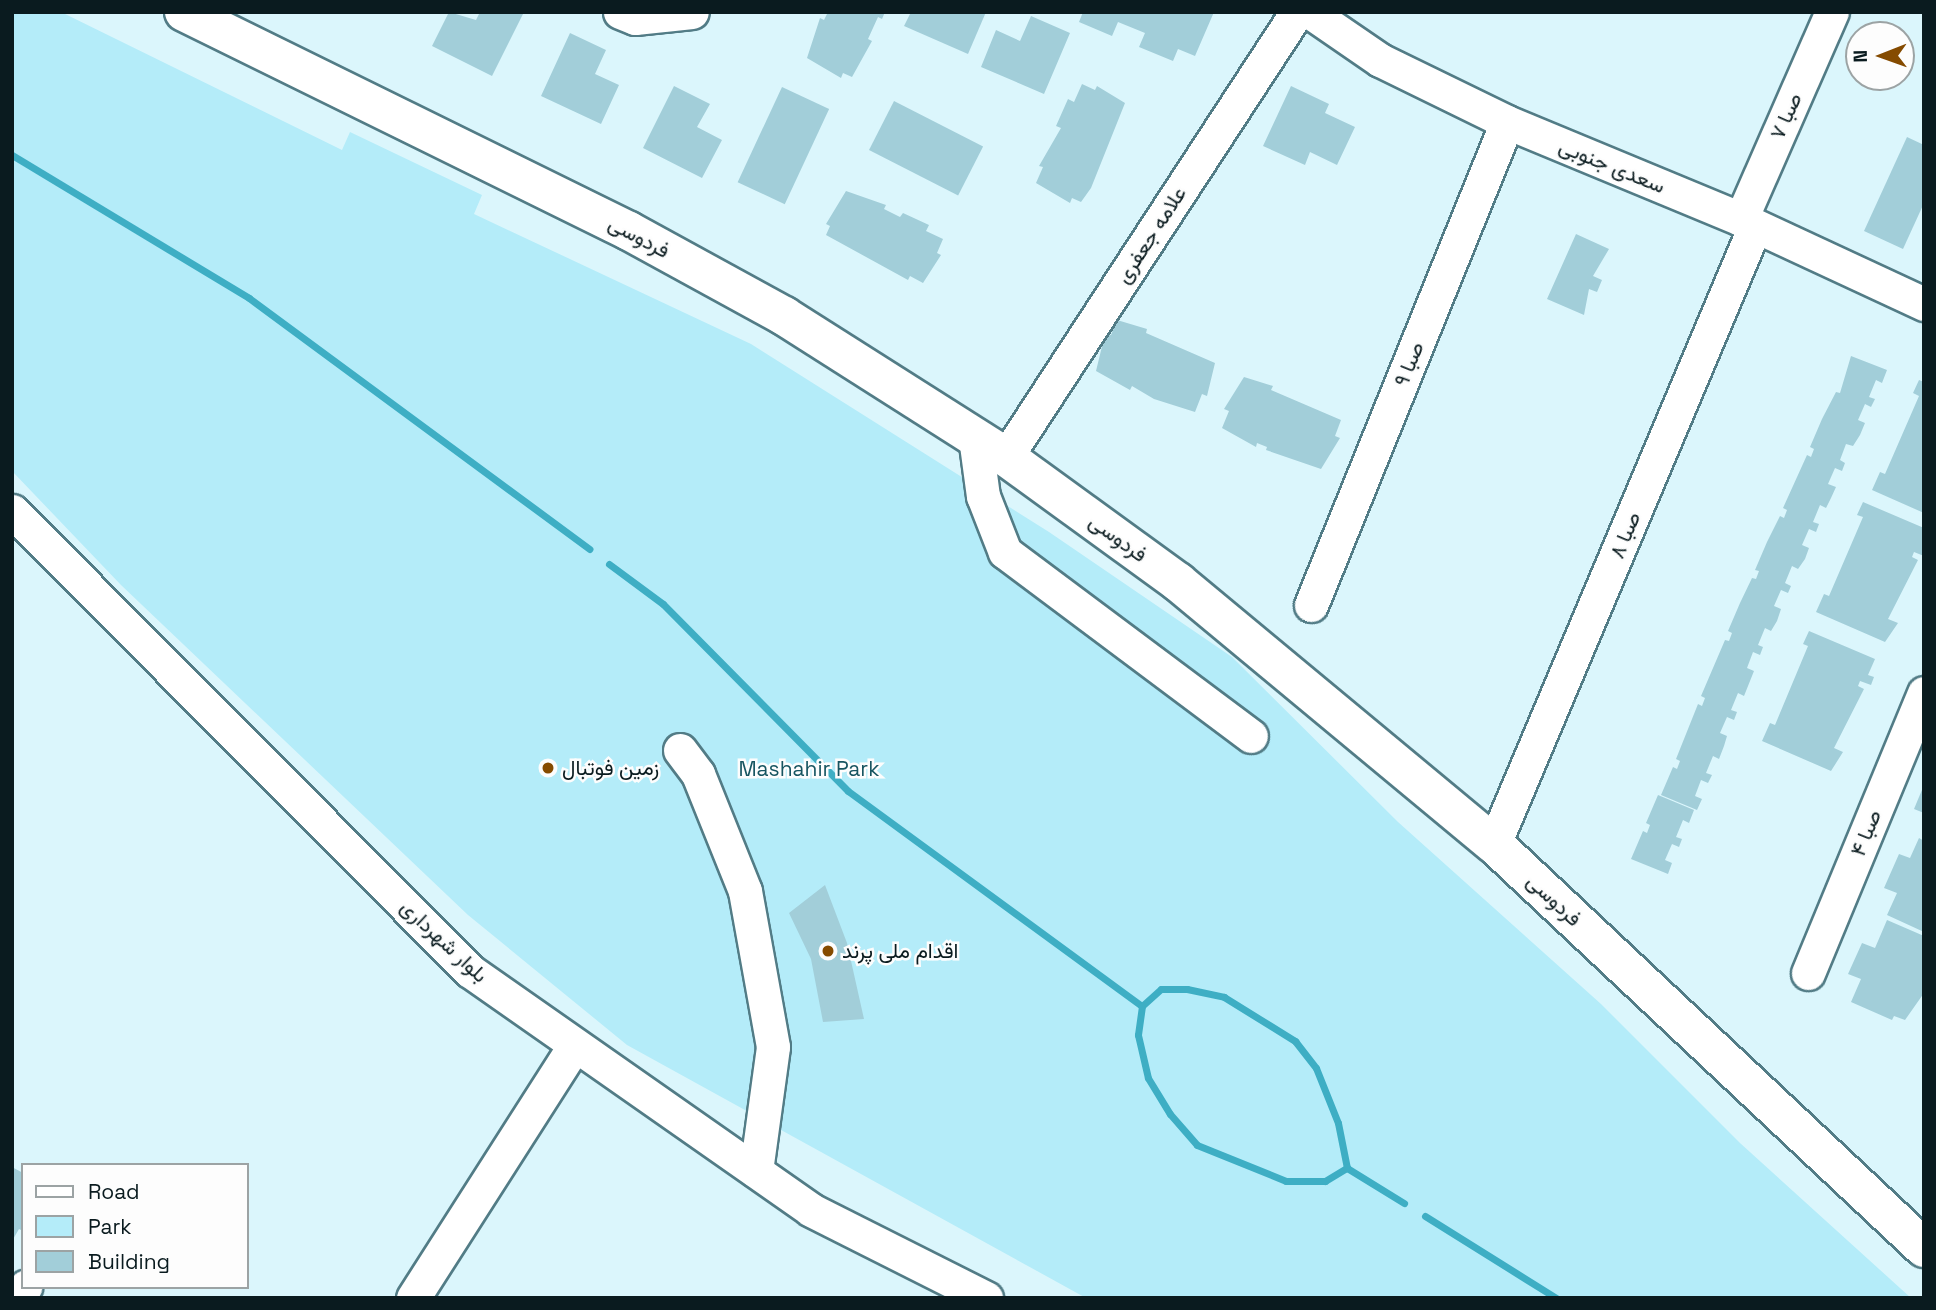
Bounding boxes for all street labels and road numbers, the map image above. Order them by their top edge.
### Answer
street label: صبا ۷ [1765,89,1807,143]
street label: سعدی جنوبی [1555,133,1669,199]
street label: علامه جعفری [1110,182,1192,288]
street label: فردوسی [604,210,674,264]
street label: صبا ۹ [1389,338,1429,390]
street label: صبا ۸ [1604,508,1646,562]
street label: فردوسی [1084,509,1152,567]
street label: صبا ۴ [1845,806,1887,860]
street label: فردوسی [1521,868,1587,932]
street label: بلوار شهرداری [395,894,493,988]

